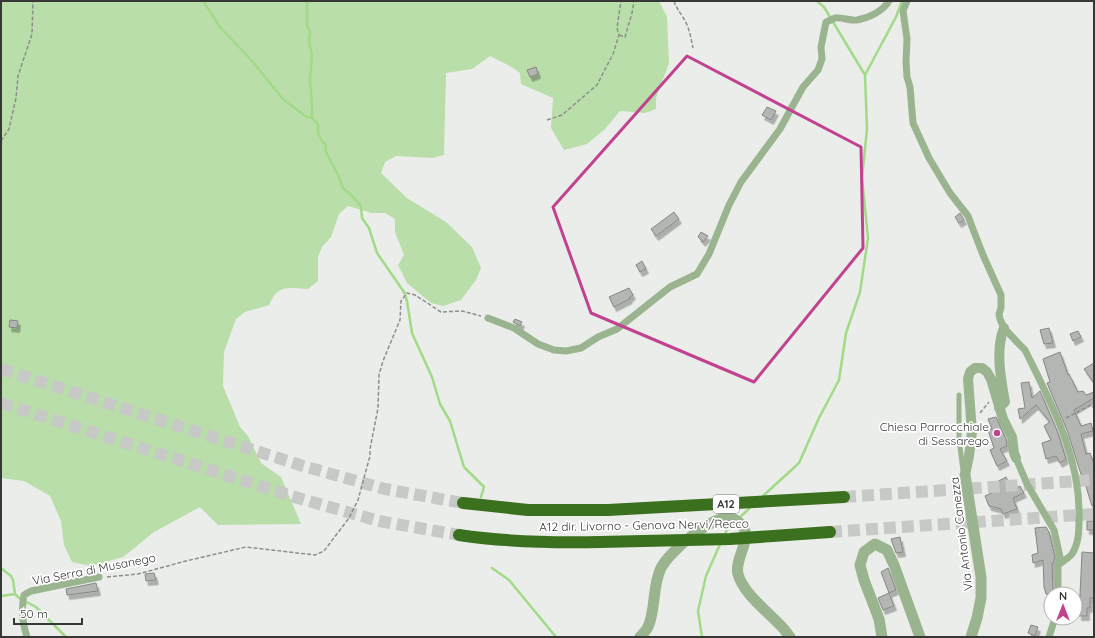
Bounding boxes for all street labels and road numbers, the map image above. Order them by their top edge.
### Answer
street label: Via Antonio Canezza [947,476,975,592]
road number: A12 [713,495,739,513]
street label: A12 dir. Livorno - Genova Nervi/Recco [539,516,749,534]
street label: Via Serra di Musanego [31,550,157,588]

